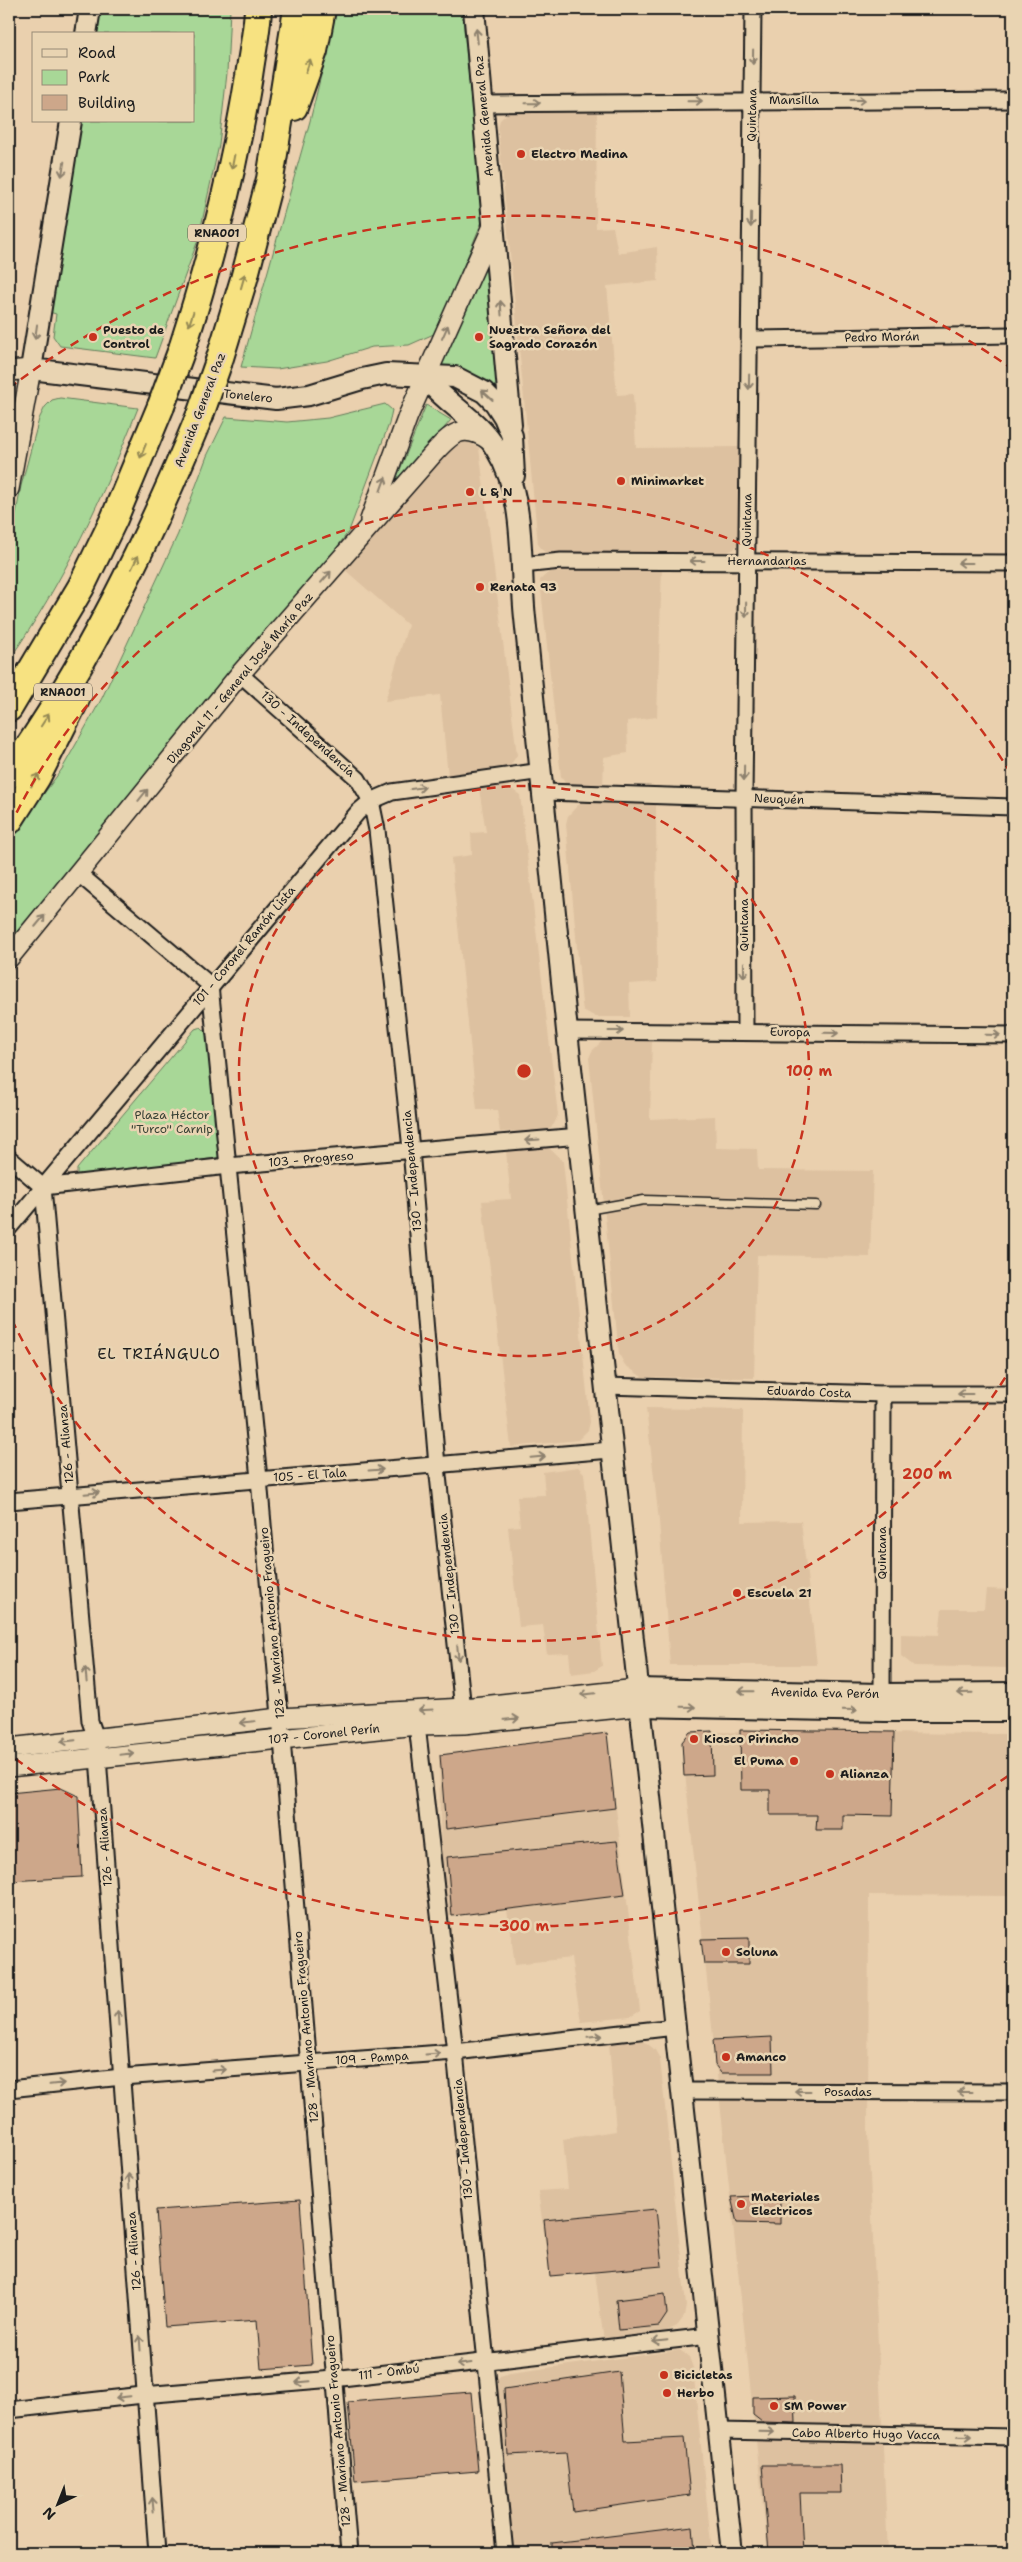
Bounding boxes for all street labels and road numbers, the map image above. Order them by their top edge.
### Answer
street label: Avenida General Paz [471,55,497,177]
street label: Quintana [744,88,760,142]
street label: Mansilla [769,92,819,108]
road number: RNA001 [188,224,246,242]
street label: Pedro Morán [844,328,920,346]
street label: Avenida General Paz [171,350,229,470]
street label: Tonelero [222,385,274,407]
street label: Quintana [739,493,755,547]
street label: Hernandarias [727,553,807,569]
street label: Diagonal 11 - General José María Paz [163,589,317,767]
road number: RNA001 [34,684,92,700]
street label: 130 - Independencia [258,687,359,781]
street label: Neuquén [754,790,804,808]
street label: 101 - Coronel Ramón Lista [189,882,299,1009]
street label: Quintana [736,898,752,952]
street label: Europa [770,1024,811,1040]
street label: 130 - Independencia [399,1109,425,1232]
street label: 103 - Progreso [268,1147,354,1171]
street label: Eduardo Costa [766,1383,852,1401]
street label: 126 - Alianza [55,1403,77,1484]
street label: 105 - El Tala [273,1464,348,1486]
street label: 130 - Independencia [435,1512,463,1635]
street label: 128 - Mariano Antonio Fragueiro [256,1526,288,1720]
street label: Quintana [874,1526,890,1580]
street label: Avenida Eva Perón [771,1684,879,1702]
street label: 107 - Coronel Perín [268,1720,380,1748]
street label: 126 - Alianza [94,1806,116,1887]
street label: 128 - Mariano Antonio Fragueiro [290,1930,322,2124]
street label: 109 - Pampa [335,2047,410,2069]
street label: 130 - Independencia [450,2077,476,2200]
street label: Posadas [824,2084,872,2100]
street label: 126 - Alianza [123,2210,145,2291]
street label: 128 - Mariano Antonio Fragueiro [322,2334,354,2528]
street label: 111 - Ombú [358,2360,420,2384]
street label: Cabo Alberto Hugo Vacca [792,2425,941,2443]

